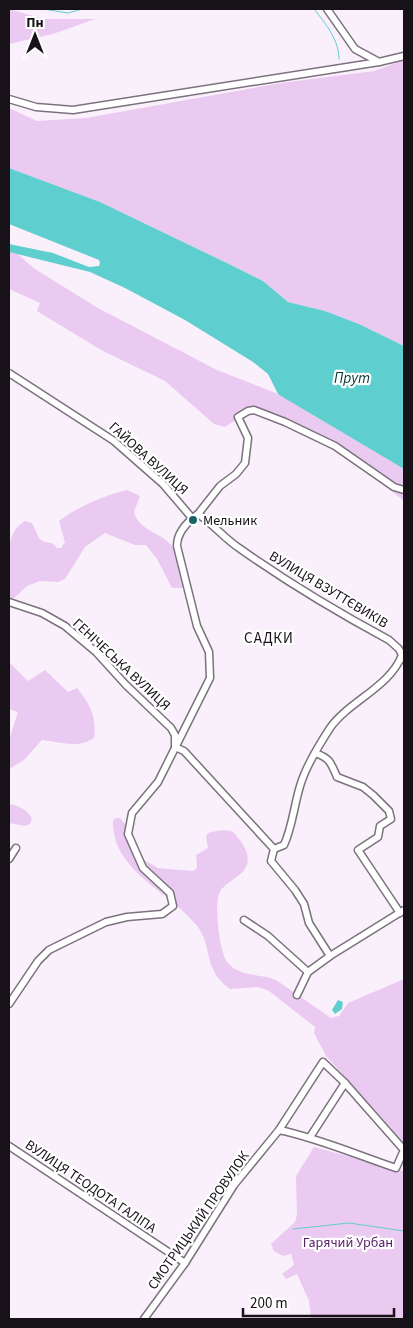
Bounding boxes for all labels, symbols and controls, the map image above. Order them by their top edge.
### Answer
north arrow [10,10,60,60]
text: Пн [26,13,44,33]
water label: Прут [334,368,370,389]
street label: ГАЙОВА ВУЛИЦЯ [104,418,192,500]
place label: Мельник [203,511,257,531]
marker: Мельник [187,514,199,526]
street label: ВУЛИЦЯ ВЗУТТЄВИКІВ [265,546,392,633]
street label: ГЕНІЧЕСЬКА ВУЛИЦЯ [68,614,175,715]
district label: САДКИ [244,628,294,649]
street label: ВУЛИЦЯ ТЕОДОТА ГАЛІПА [21,1135,160,1239]
street label: СМОТРИЦЬКИЙ ПРОВУЛОК [143,1146,255,1294]
park label: Гарячий Урбан [303,1233,393,1253]
scale bar [243,1286,394,1318]
text: 200 m [250,1293,288,1314]

